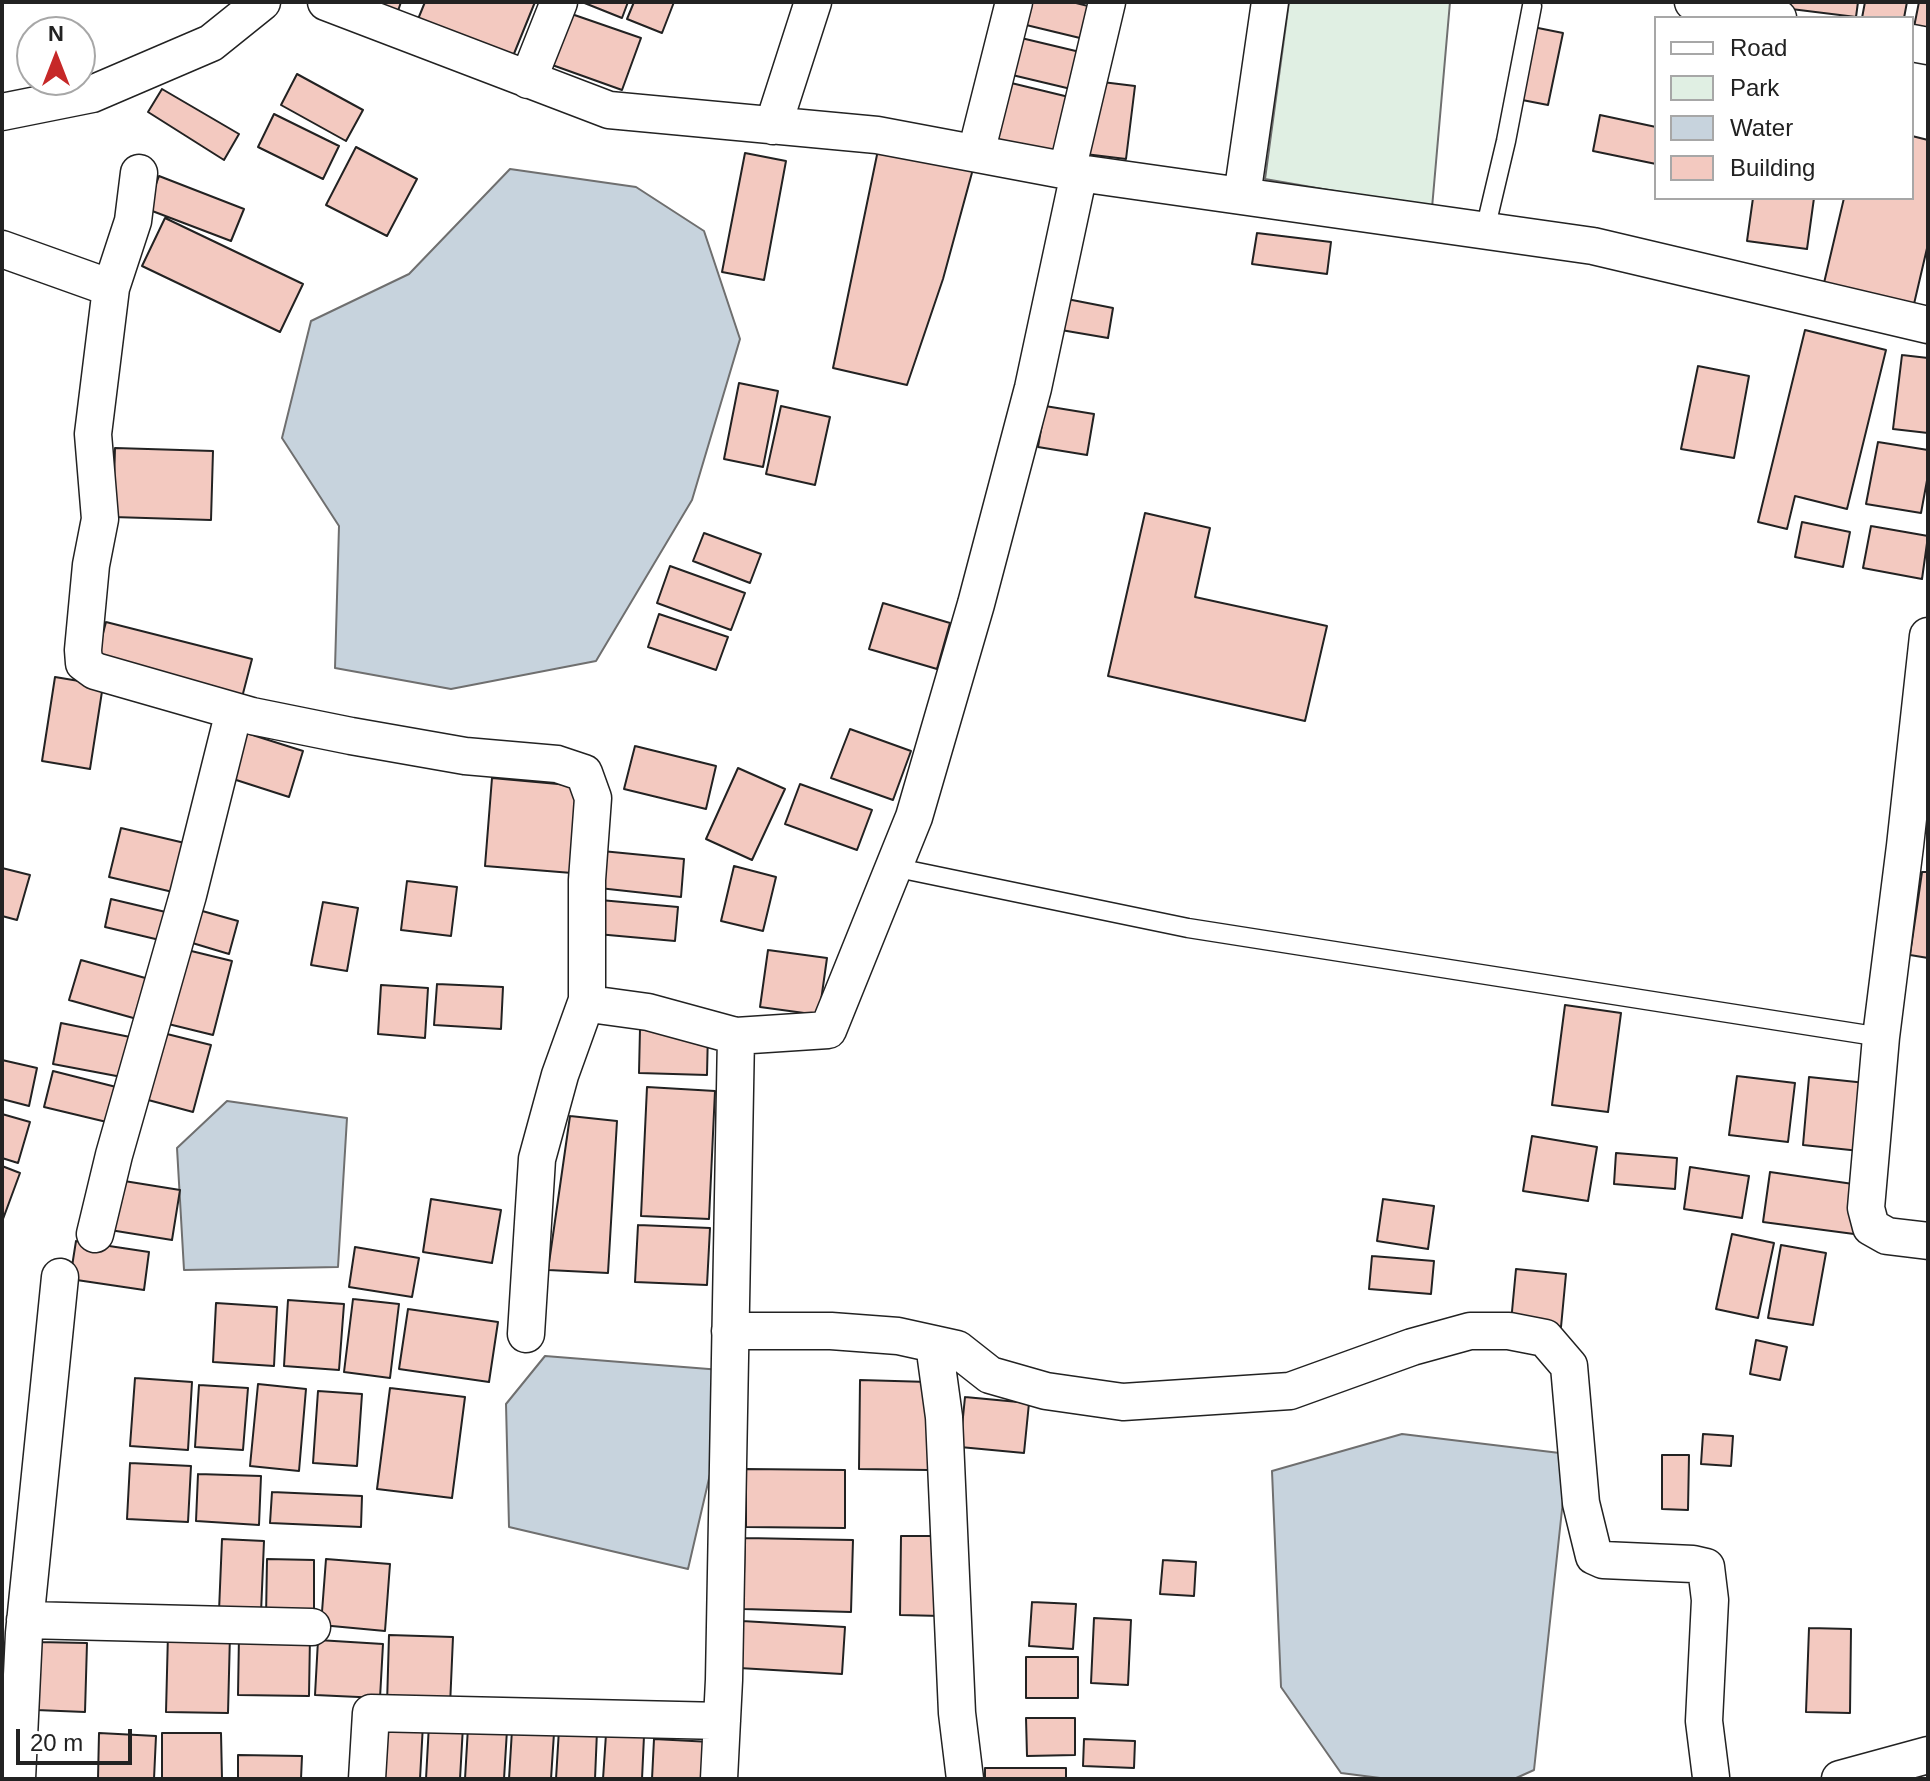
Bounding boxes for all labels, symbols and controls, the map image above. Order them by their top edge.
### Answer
north arrow [16,16,96,96]
legend [1654,16,1914,200]
text: N [48,21,64,46]
text: Road [1730,34,1787,61]
text: Park [1730,74,1779,101]
text: Water [1730,114,1793,141]
text: Building [1730,154,1815,181]
scale bar [20,1713,136,1763]
text: 20 m [30,1729,83,1756]

